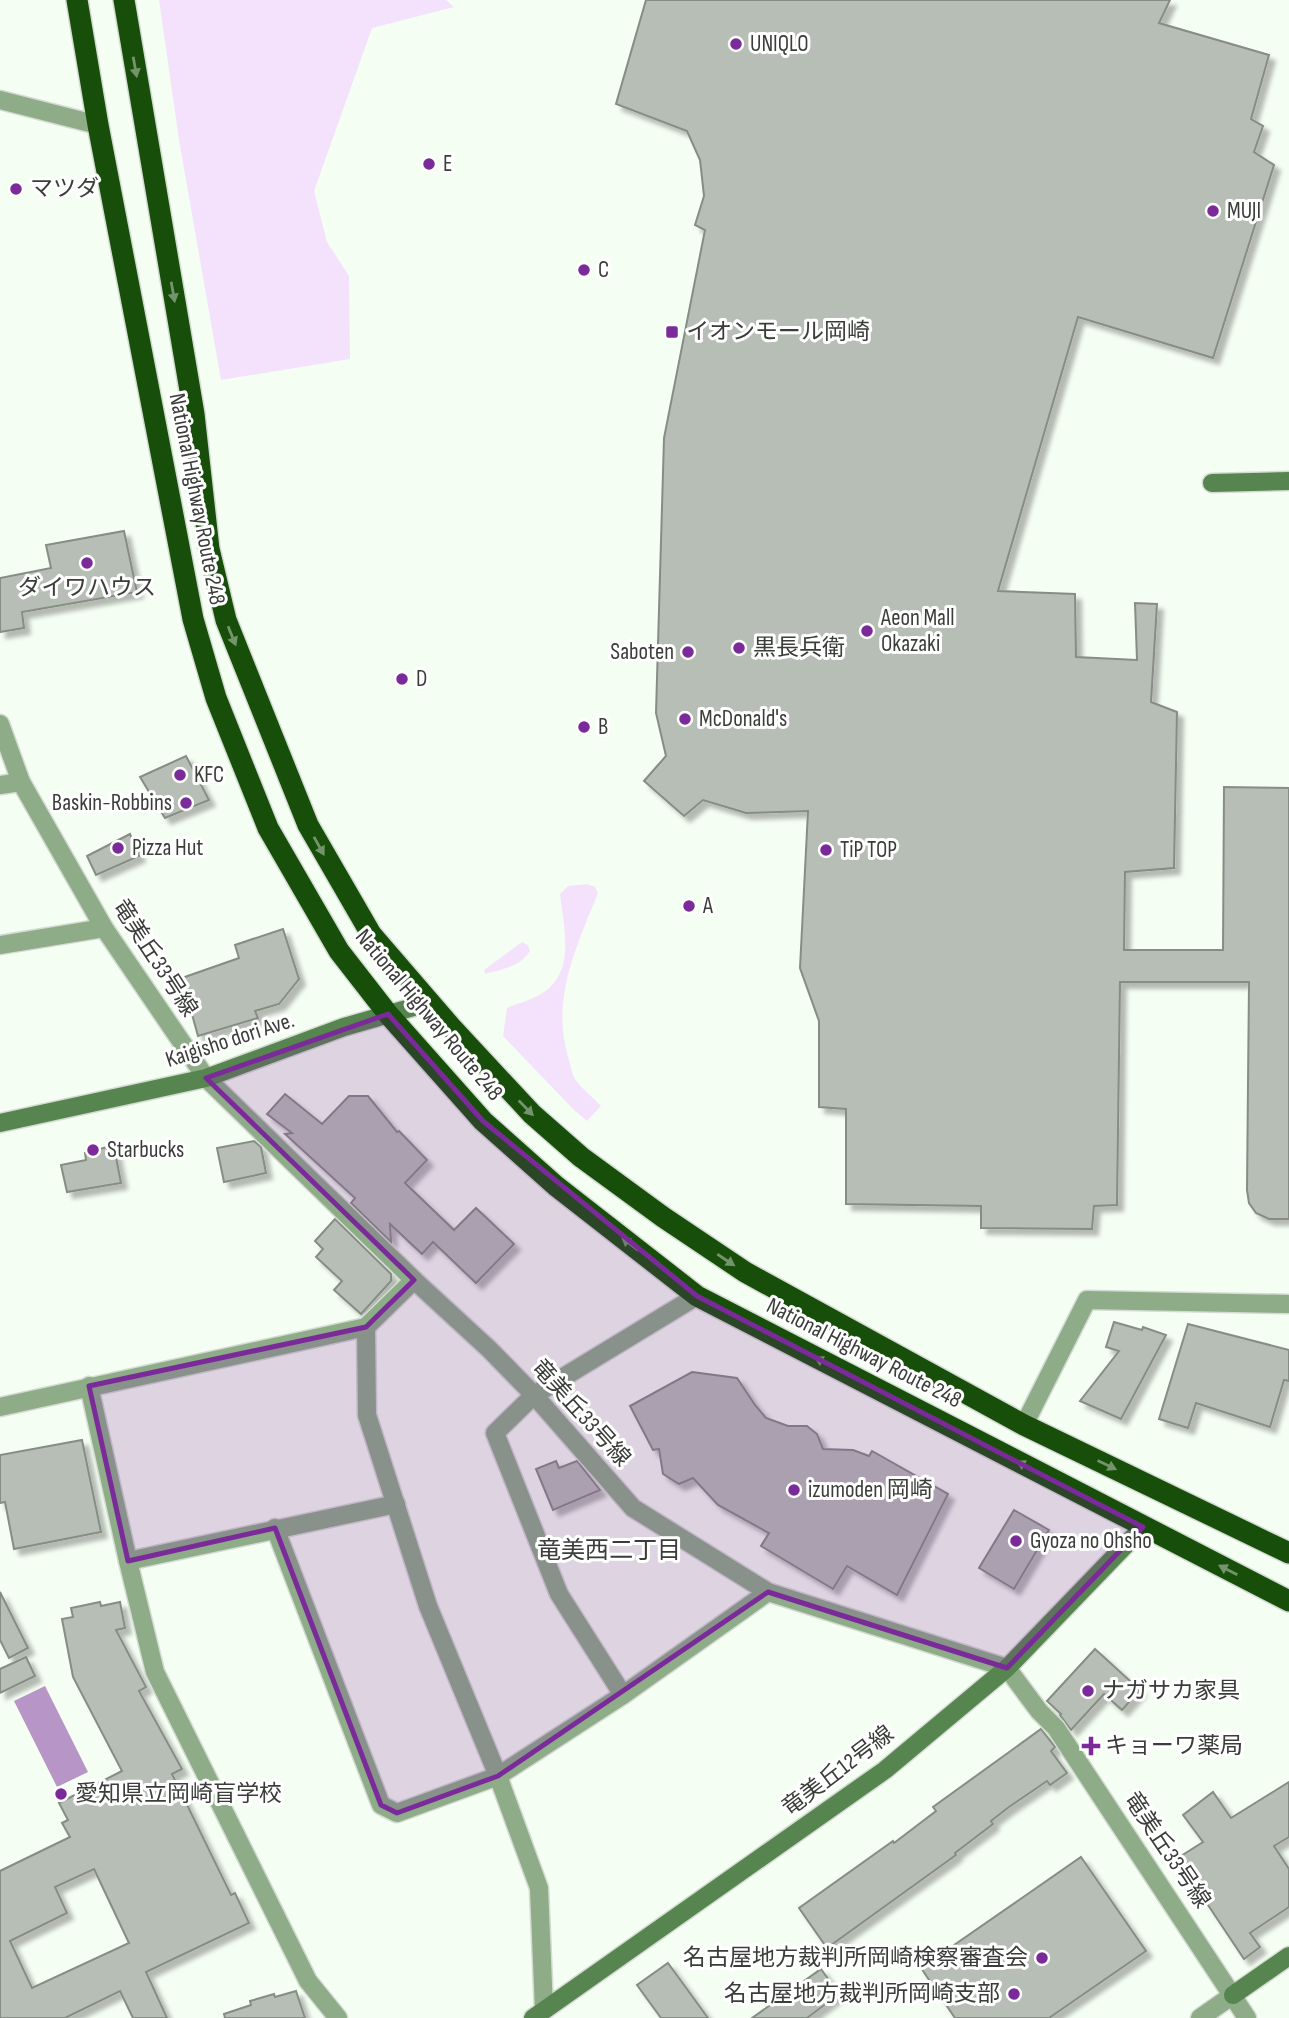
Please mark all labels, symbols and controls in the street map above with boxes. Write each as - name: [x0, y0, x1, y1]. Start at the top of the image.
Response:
- place label: UNIQLO: [750, 30, 809, 58]
- marker: UNIQLO: [728, 36, 744, 52]
- one-way arrow: [130, 56, 141, 78]
- place label: E: [443, 150, 452, 178]
- marker: E: [421, 156, 437, 172]
- place label: マツダ: [30, 175, 99, 203]
- marker: マツダ: [8, 181, 24, 197]
- place label: MUJI: [1227, 197, 1261, 225]
- marker: MUJI: [1205, 203, 1221, 219]
- place label: C: [598, 256, 609, 284]
- marker: C: [576, 262, 592, 278]
- one-way arrow: [168, 281, 179, 303]
- place label: イオンモール岡崎: [686, 318, 870, 346]
- marker: イオンモール岡崎: [664, 324, 680, 340]
- street label: National Highway Route 248: [163, 391, 231, 607]
- marker: ダイワハウス: [79, 555, 95, 571]
- place label: ダイワハウス: [18, 574, 156, 602]
- place label: Aeon Mall Okazaki: [880, 604, 955, 658]
- marker: Aeon Mall Okazaki: [859, 623, 875, 639]
- one-way arrow: [226, 626, 237, 647]
- place label: 黒長兵衛: [753, 634, 845, 662]
- place label: Saboten: [610, 638, 674, 666]
- marker: 黒長兵衛: [731, 640, 747, 656]
- marker: Saboten: [680, 644, 696, 660]
- place label: D: [416, 665, 427, 693]
- marker: D: [394, 671, 410, 687]
- place label: McDonald's: [699, 705, 787, 733]
- marker: McDonald's: [677, 711, 693, 727]
- place label: B: [598, 713, 608, 741]
- marker: B: [576, 719, 592, 735]
- place label: KFC: [194, 761, 224, 789]
- marker: KFC: [172, 767, 188, 783]
- place label: Baskin-Robbins: [52, 789, 172, 817]
- marker: Baskin-Robbins: [178, 795, 194, 811]
- place label: Pizza Hut: [132, 834, 203, 862]
- one-way arrow: [313, 836, 325, 856]
- place label: TiP TOP: [840, 836, 897, 864]
- marker: Pizza Hut: [110, 840, 126, 856]
- marker: TiP TOP: [818, 842, 834, 858]
- place label: A: [702, 892, 713, 920]
- street label: 竜美丘33号線: [107, 894, 203, 1022]
- marker: A: [681, 898, 697, 914]
- street label: National Highway Route 248: [349, 924, 509, 1106]
- street label: Kaigisho dori Ave.: [162, 1006, 298, 1074]
- one-way arrow: [517, 1099, 533, 1116]
- place label: Starbucks: [107, 1136, 184, 1164]
- marker: Starbucks: [85, 1142, 101, 1158]
- one-way arrow: [622, 1236, 640, 1251]
- one-way arrow: [717, 1253, 735, 1267]
- street label: National Highway Route 248: [762, 1292, 966, 1414]
- street label: 竜美丘33号線: [526, 1354, 636, 1472]
- one-way arrow: [814, 1356, 834, 1367]
- one-way arrow: [1097, 1460, 1117, 1471]
- one-way arrow: [1016, 1461, 1036, 1472]
- place label: izumoden 岡崎: [808, 1476, 933, 1504]
- marker: izumoden 岡崎: [786, 1482, 802, 1498]
- place label: Gyoza no Ohsho: [1030, 1527, 1152, 1555]
- marker: Gyoza no Ohsho: [1008, 1533, 1024, 1549]
- district label: 竜美西二丁目: [537, 1536, 681, 1565]
- one-way arrow: [1218, 1565, 1238, 1576]
- place label: ナガサカ家具: [1102, 1677, 1240, 1705]
- marker: ナガサカ家具: [1080, 1683, 1096, 1699]
- street label: 竜美丘12号線: [777, 1720, 899, 1822]
- place label: キョーワ薬局: [1105, 1732, 1243, 1760]
- marker: キョーワ薬局: [1083, 1738, 1099, 1754]
- place label: 愛知県立岡崎盲学校: [75, 1780, 282, 1808]
- marker: 愛知県立岡崎盲学校: [53, 1786, 69, 1802]
- street label: 竜美丘33号線: [1118, 1786, 1216, 1914]
- place label: 名古屋地方裁判所岡崎検察審査会: [683, 1944, 1028, 1972]
- marker: 名古屋地方裁判所岡崎検察審査会: [1034, 1950, 1050, 1966]
- place label: 名古屋地方裁判所岡崎支部: [724, 1980, 1000, 2008]
- marker: 名古屋地方裁判所岡崎支部: [1006, 1986, 1022, 2002]

